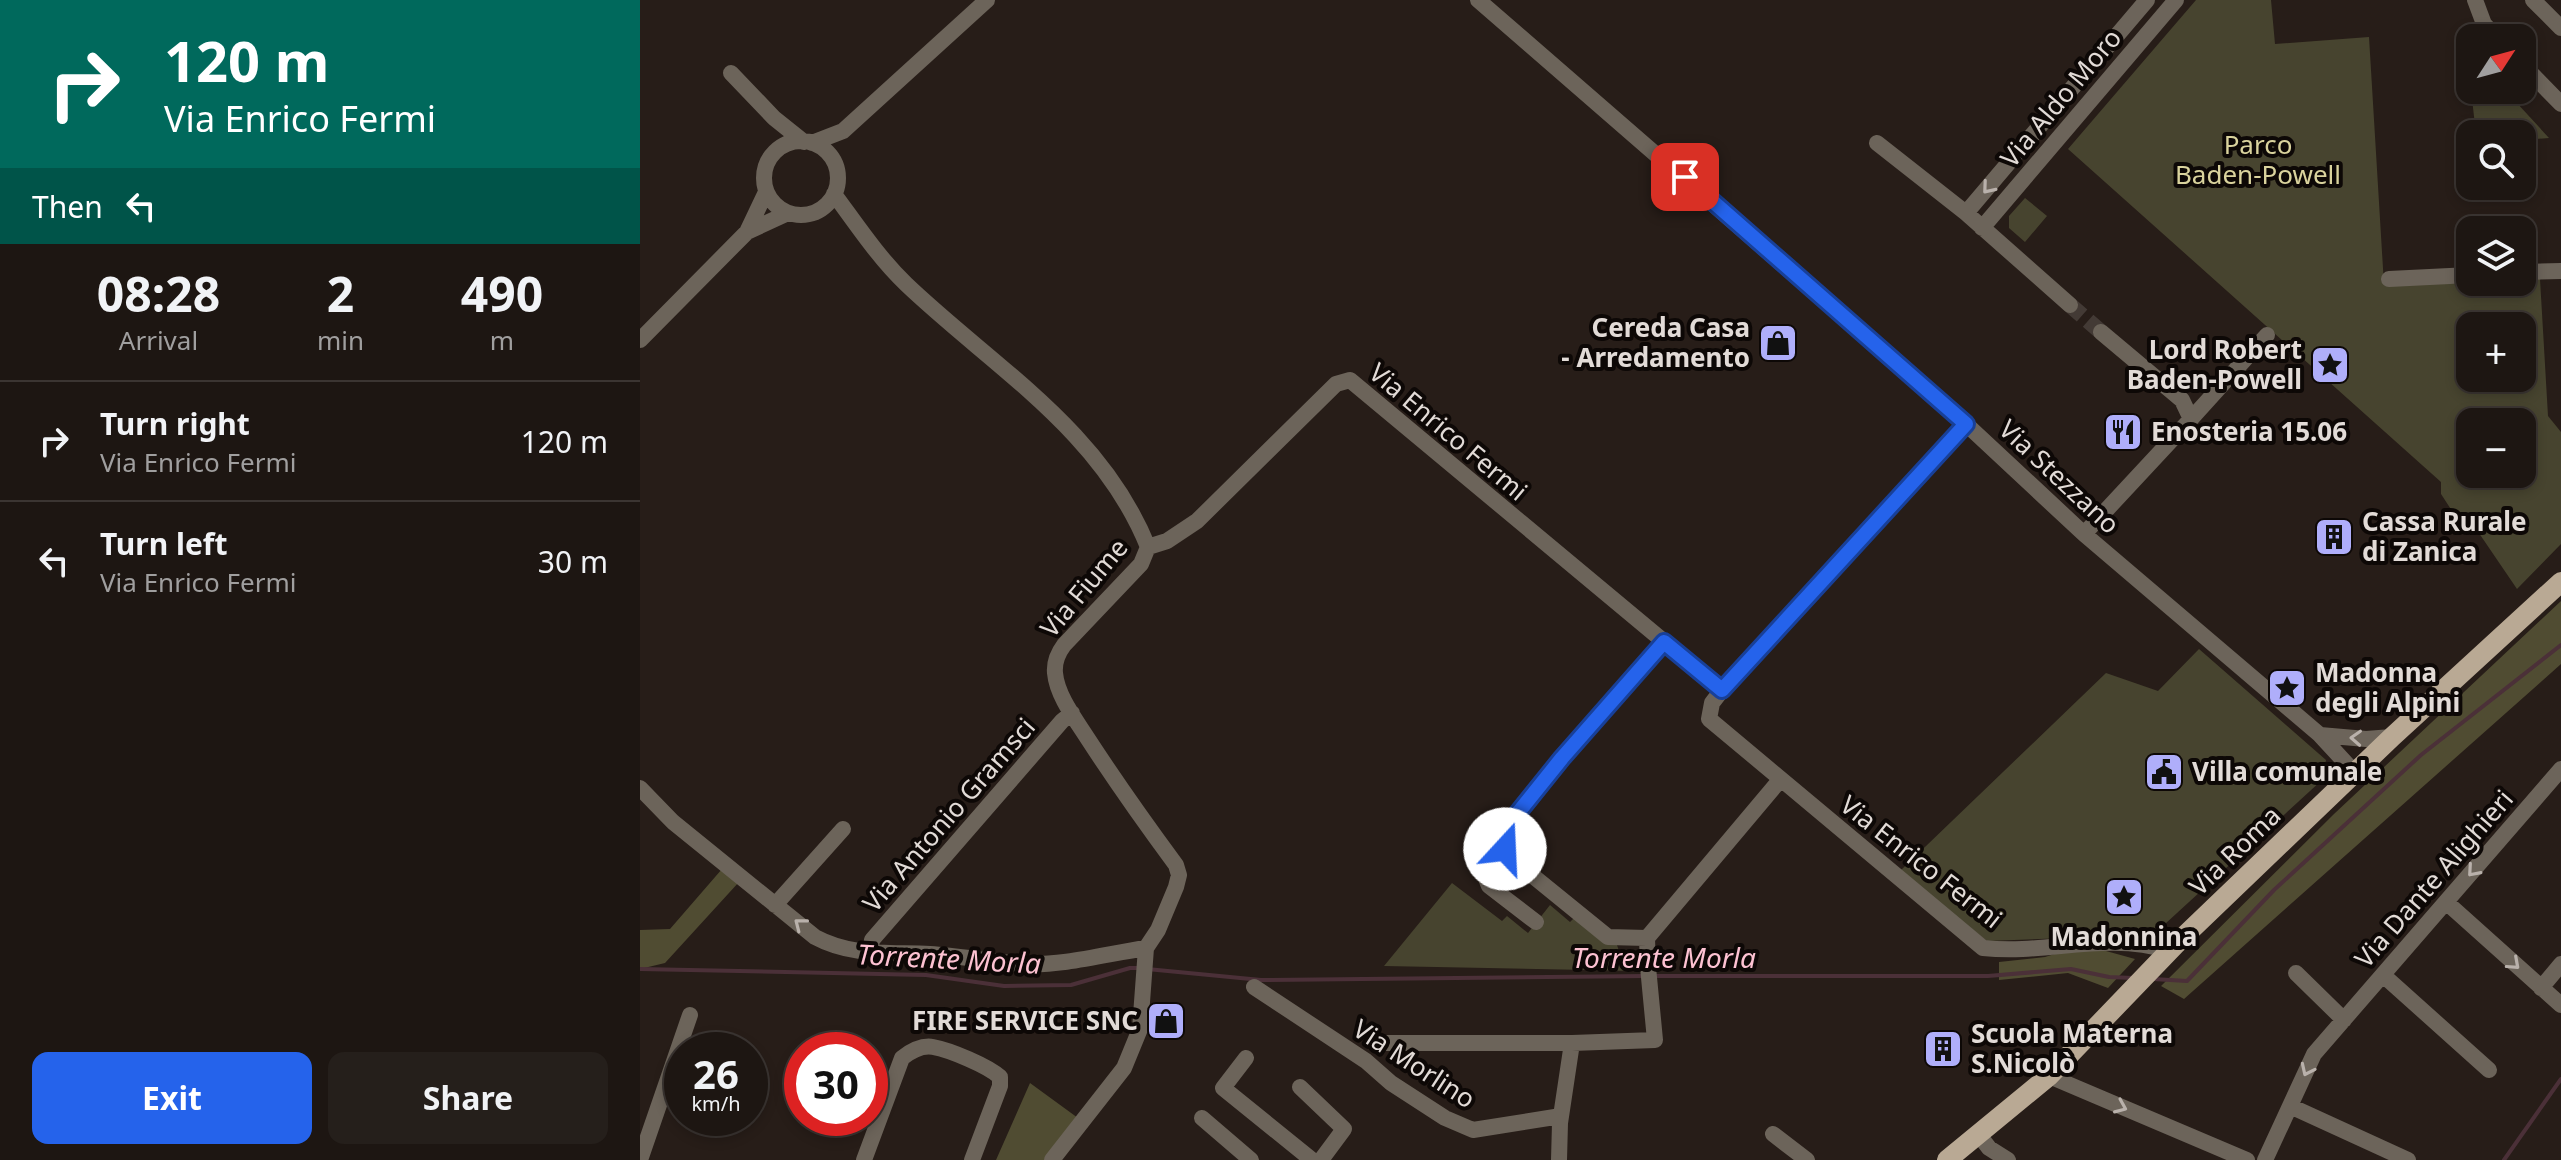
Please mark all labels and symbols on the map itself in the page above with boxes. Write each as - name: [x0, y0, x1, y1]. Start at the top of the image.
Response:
- street label: Via Aldo Moro: [1992, 20, 2129, 174]
- north arrow: [2456, 24, 2536, 104]
- park label: Parco Baden-Powell: [2175, 126, 2341, 192]
- pin: [1651, 143, 1719, 211]
- one-way arrow: [1983, 178, 1998, 193]
- place label: Cereda Casa - Arredamento: [1561, 309, 1750, 375]
- shop icon: Cereda Casa - Arredamento: [1757, 322, 1799, 364]
- place label: Lord Robert Baden-Powell: [2127, 331, 2302, 397]
- place icon: Lord Robert Baden-Powell: [2309, 344, 2351, 386]
- street label: Via Enrico Fermi: [1362, 354, 1535, 508]
- street label: Via Stezzano: [1992, 411, 2128, 541]
- restaurant icon: Enosteria 15.06: [2102, 411, 2144, 453]
- place label: Enosteria 15.06: [2151, 413, 2347, 449]
- place label: Cassa Rurale di Zanica: [2362, 503, 2527, 569]
- building icon: Cassa Rurale di Zanica: [2313, 516, 2355, 558]
- street label: Via Fiume: [1031, 530, 1135, 644]
- place label: Madonna degli Alpini: [2315, 654, 2460, 720]
- place icon: Madonna degli Alpini: [2266, 667, 2308, 709]
- street label: Via Antonio Gramsci: [854, 710, 1043, 919]
- one-way arrow: [2349, 730, 2362, 747]
- public building icon: Villa comunale: [2143, 751, 2185, 793]
- place label: Villa comunale: [2192, 753, 2382, 789]
- street label: Via Dante Alighieri: [2346, 782, 2521, 975]
- street label: Via Enrico Fermi: [1833, 787, 2010, 936]
- street label: Via Roma: [2181, 798, 2288, 903]
- position arrow: [1463, 807, 1547, 891]
- one-way arrow: [2469, 861, 2483, 876]
- place icon: Madonnina: [2103, 876, 2145, 918]
- place label: Madonnina: [2051, 918, 2197, 954]
- one-way arrow: [795, 919, 809, 934]
- water label: Torrente Morla: [856, 934, 1042, 982]
- water label: Torrente Morla: [1572, 938, 1756, 976]
- one-way arrow: [2505, 954, 2520, 968]
- shop icon: FIRE SERVICE SNC: [1145, 1000, 1187, 1042]
- place label: FIRE SERVICE SNC: [912, 1002, 1138, 1038]
- street label: Via Morlino: [1346, 1010, 1483, 1116]
- place label: Scuola Materna S.Nicolò: [1971, 1015, 2173, 1081]
- building icon: Scuola Materna S.Nicolò: [1922, 1028, 1964, 1070]
- speed limit sign: 30: [784, 1032, 888, 1136]
- one-way arrow: [2301, 1061, 2317, 1076]
- one-way arrow: [2113, 1097, 2127, 1114]

